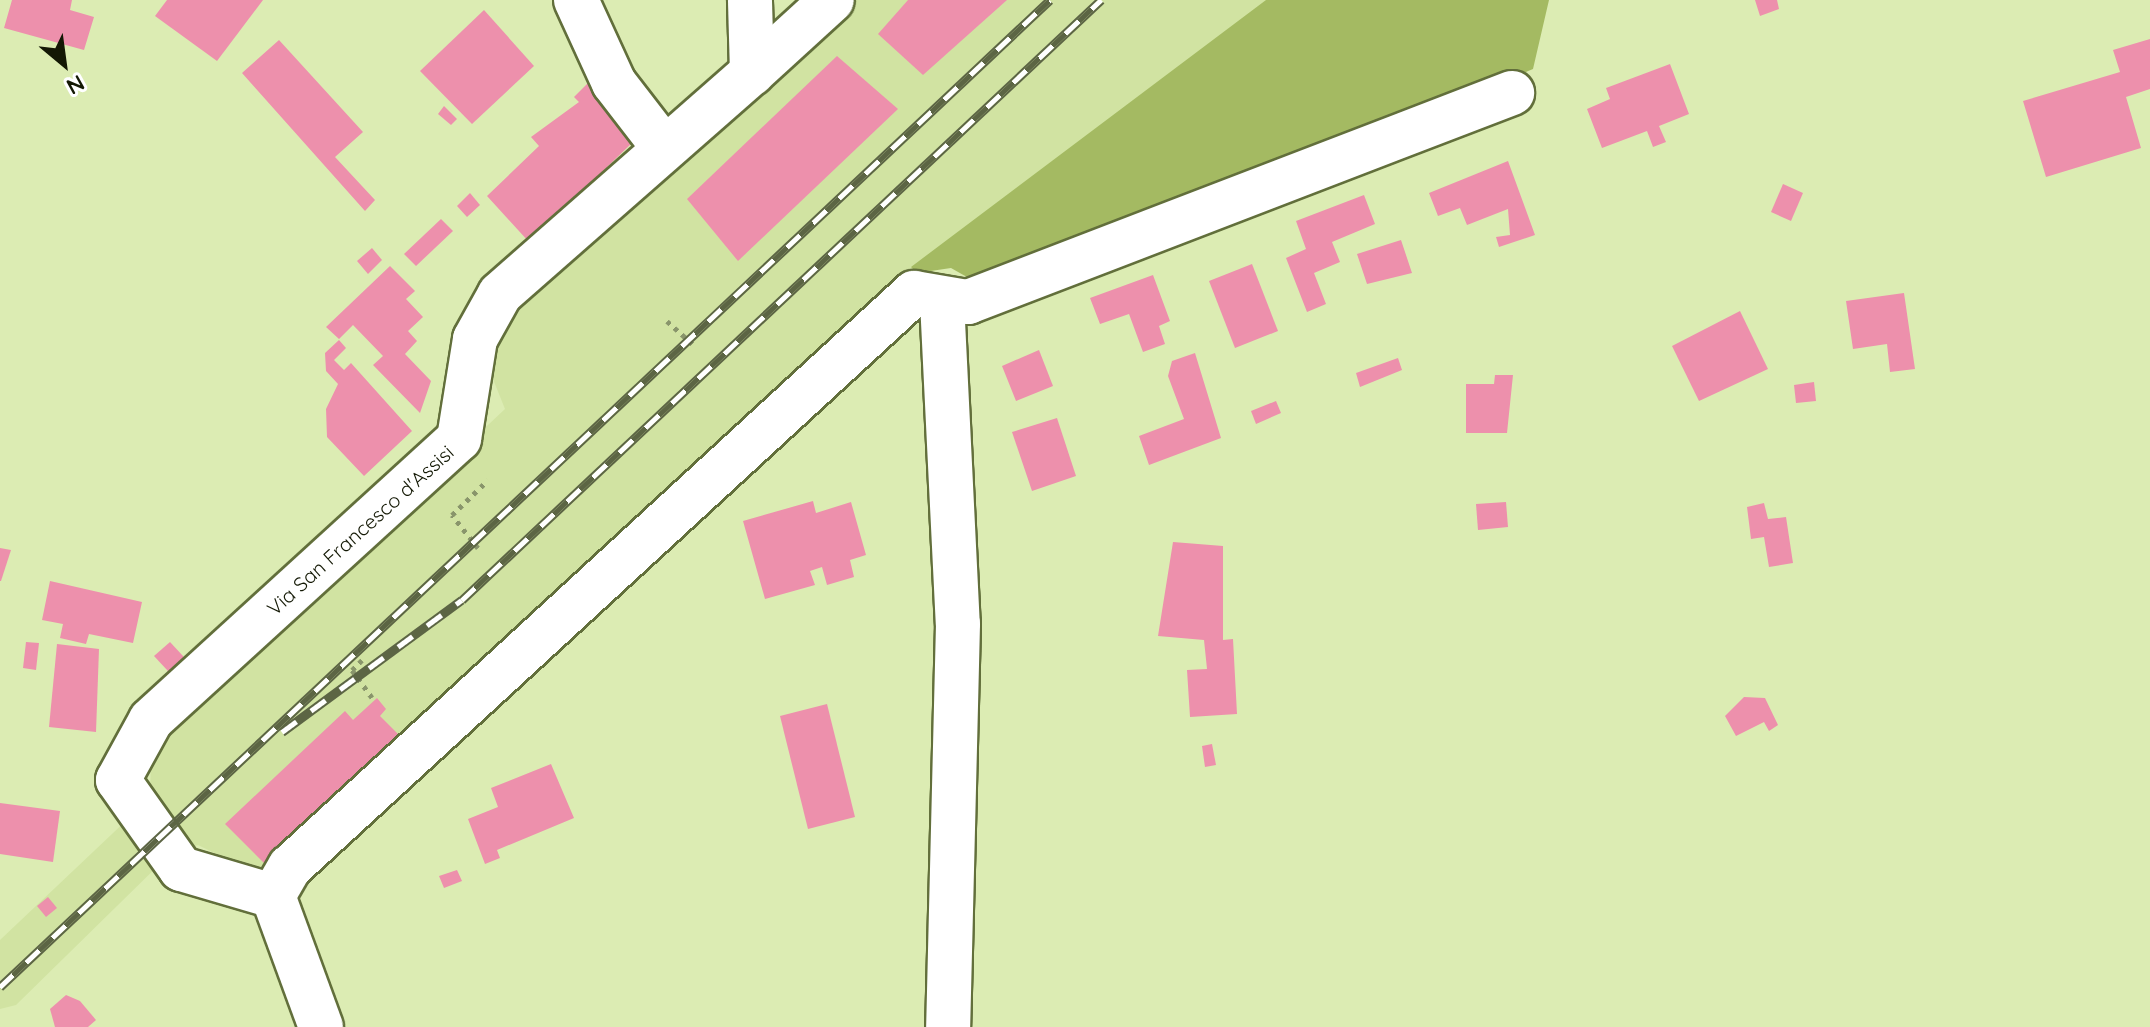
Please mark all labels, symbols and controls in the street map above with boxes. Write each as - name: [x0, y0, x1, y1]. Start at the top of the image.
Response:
- north arrow: [24, 24, 104, 104]
- text: N: [62, 69, 90, 101]
- street label: Via San Francesco d'Assisi: [262, 440, 458, 620]

